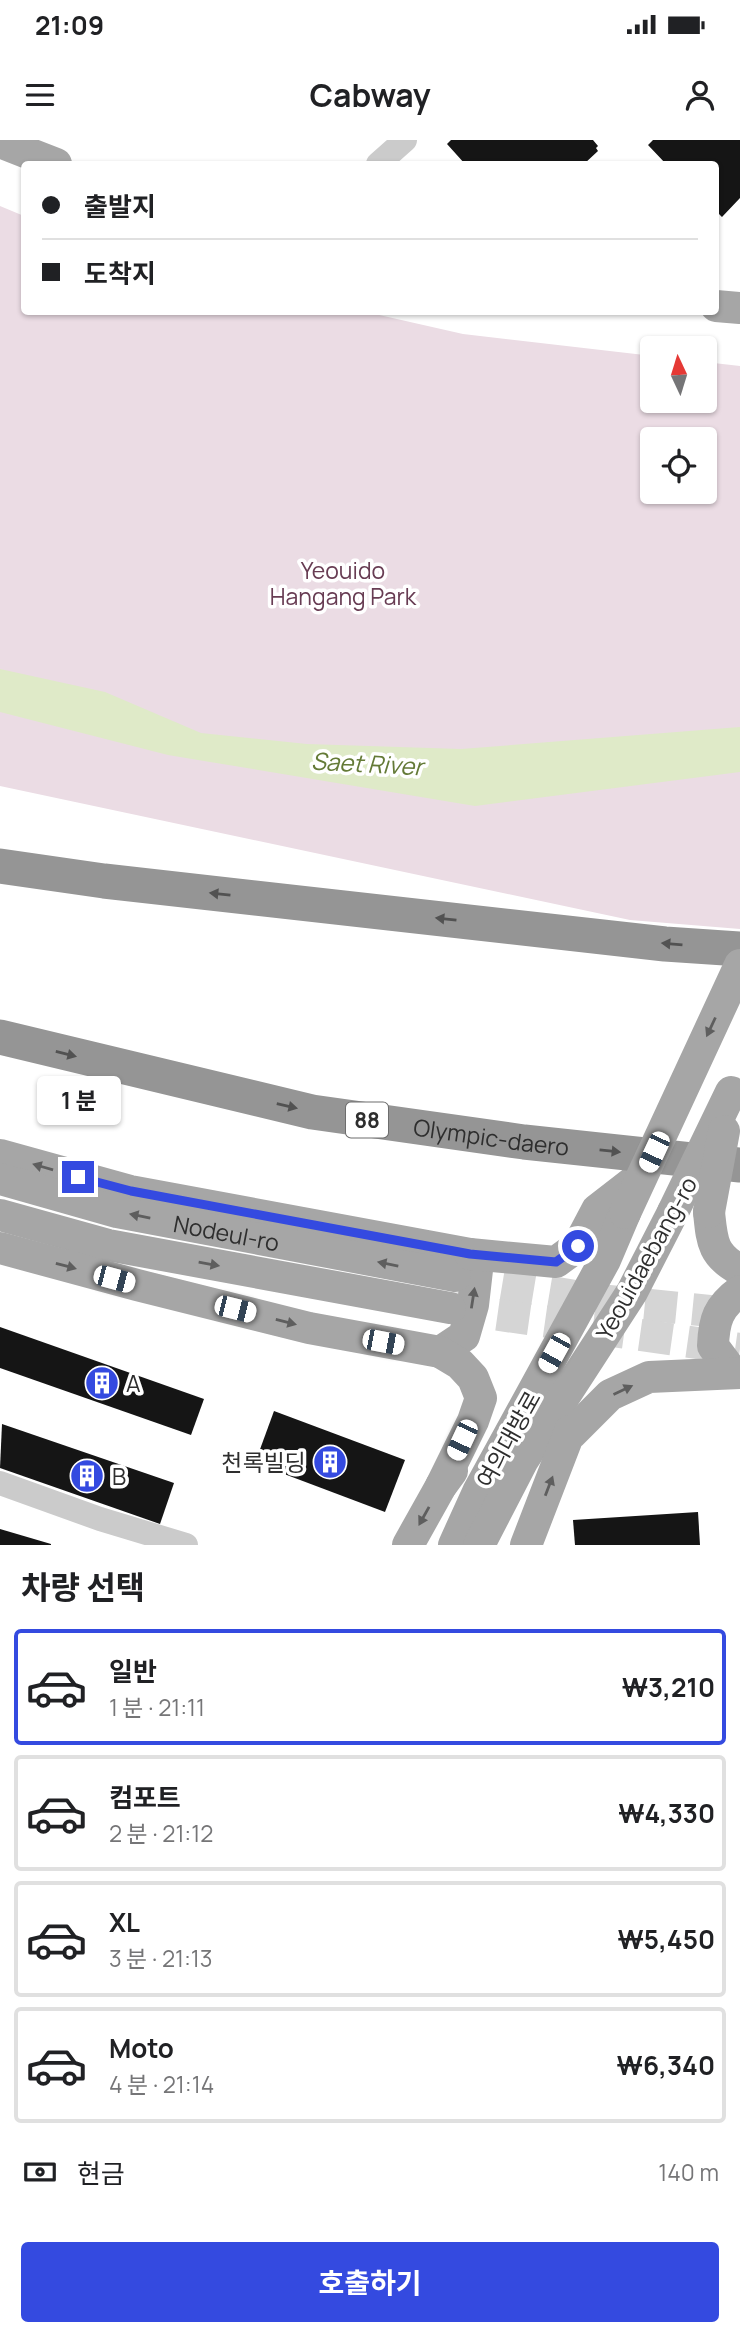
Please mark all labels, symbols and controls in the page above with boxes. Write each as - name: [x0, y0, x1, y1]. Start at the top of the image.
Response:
- text: 21:09: [35, 7, 104, 43]
- text: Cabway: [309, 73, 431, 117]
- icon: menu: [21, 76, 59, 114]
- icon: person: [681, 76, 719, 114]
- text: 출발지: [84, 188, 156, 224]
- text: 도착지: [84, 255, 156, 291]
- north arrow: [640, 336, 718, 413]
- map controls: [640, 336, 717, 504]
- button: locate: [640, 427, 717, 504]
- park label: Yeouido Hangang Park: [270, 554, 417, 612]
- water label: Saet River: [310, 744, 427, 783]
- one-way arrow: [209, 888, 231, 899]
- one-way arrow: [435, 913, 457, 924]
- one-way arrow: [661, 938, 683, 949]
- one-way arrow: [705, 1017, 717, 1037]
- one-way arrow: [55, 1049, 77, 1060]
- callout: 1 분: [36, 1076, 120, 1124]
- text: 1 분: [61, 1084, 97, 1116]
- one-way arrow: [277, 1101, 299, 1112]
- road number: 88: [346, 1102, 388, 1138]
- street label: Olympic-daero: [412, 1111, 571, 1163]
- car: [636, 1129, 673, 1175]
- one-way arrow: [599, 1146, 621, 1157]
- one-way arrow: [32, 1161, 53, 1171]
- route end: [62, 1161, 94, 1193]
- street label: Yeouidaebang-ro: [588, 1171, 704, 1345]
- street label: Nodeul-ro: [171, 1207, 282, 1258]
- one-way arrow: [129, 1211, 151, 1222]
- route start: [562, 1230, 594, 1262]
- one-way arrow: [376, 1258, 398, 1269]
- one-way arrow: [198, 1259, 220, 1270]
- one-way arrow: [55, 1261, 77, 1272]
- car: [91, 1263, 138, 1295]
- one-way arrow: [468, 1287, 479, 1309]
- car: [213, 1294, 258, 1324]
- one-way arrow: [275, 1317, 297, 1328]
- car: [361, 1328, 406, 1356]
- car: [535, 1330, 574, 1376]
- building icon: A: [83, 1364, 121, 1402]
- place label: A: [126, 1367, 141, 1399]
- one-way arrow: [612, 1384, 633, 1395]
- street label: 여의대방로: [468, 1385, 548, 1493]
- car: [444, 1417, 481, 1463]
- building icon: 천록빌딩: [311, 1443, 349, 1481]
- place label: 천록빌딩: [221, 1446, 306, 1478]
- building icon: B: [68, 1457, 106, 1495]
- place label: B: [112, 1460, 126, 1492]
- one-way arrow: [543, 1476, 554, 1497]
- one-way arrow: [418, 1506, 430, 1526]
- text: 차량 선택: [21, 1565, 145, 1609]
- text: 일반: [109, 1653, 157, 1689]
- icon: car: [25, 1656, 88, 1719]
- text: ₩3,210: [622, 1669, 715, 1705]
- text: 1 분 · 21:11: [109, 1691, 205, 1723]
- text: 컴포트: [109, 1779, 181, 1815]
- icon: car: [25, 1782, 88, 1845]
- text: ₩4,330: [618, 1795, 715, 1831]
- text: 2 분 · 21:12: [109, 1817, 213, 1849]
- text: XL: [109, 1904, 140, 1940]
- icon: car: [25, 1908, 88, 1971]
- text: ₩5,450: [617, 1921, 715, 1957]
- text: 3 분 · 21:13: [109, 1942, 213, 1974]
- text: Moto: [109, 2030, 174, 2066]
- icon: car: [25, 2034, 88, 2097]
- text: ₩6,340: [617, 2047, 715, 2083]
- text: 4 분 · 21:14: [109, 2068, 214, 2100]
- icon: cash: [21, 2153, 59, 2191]
- text: 현금: [77, 2155, 125, 2191]
- text: 140 m: [658, 2156, 719, 2188]
- button: 호출하기: [21, 2242, 719, 2322]

